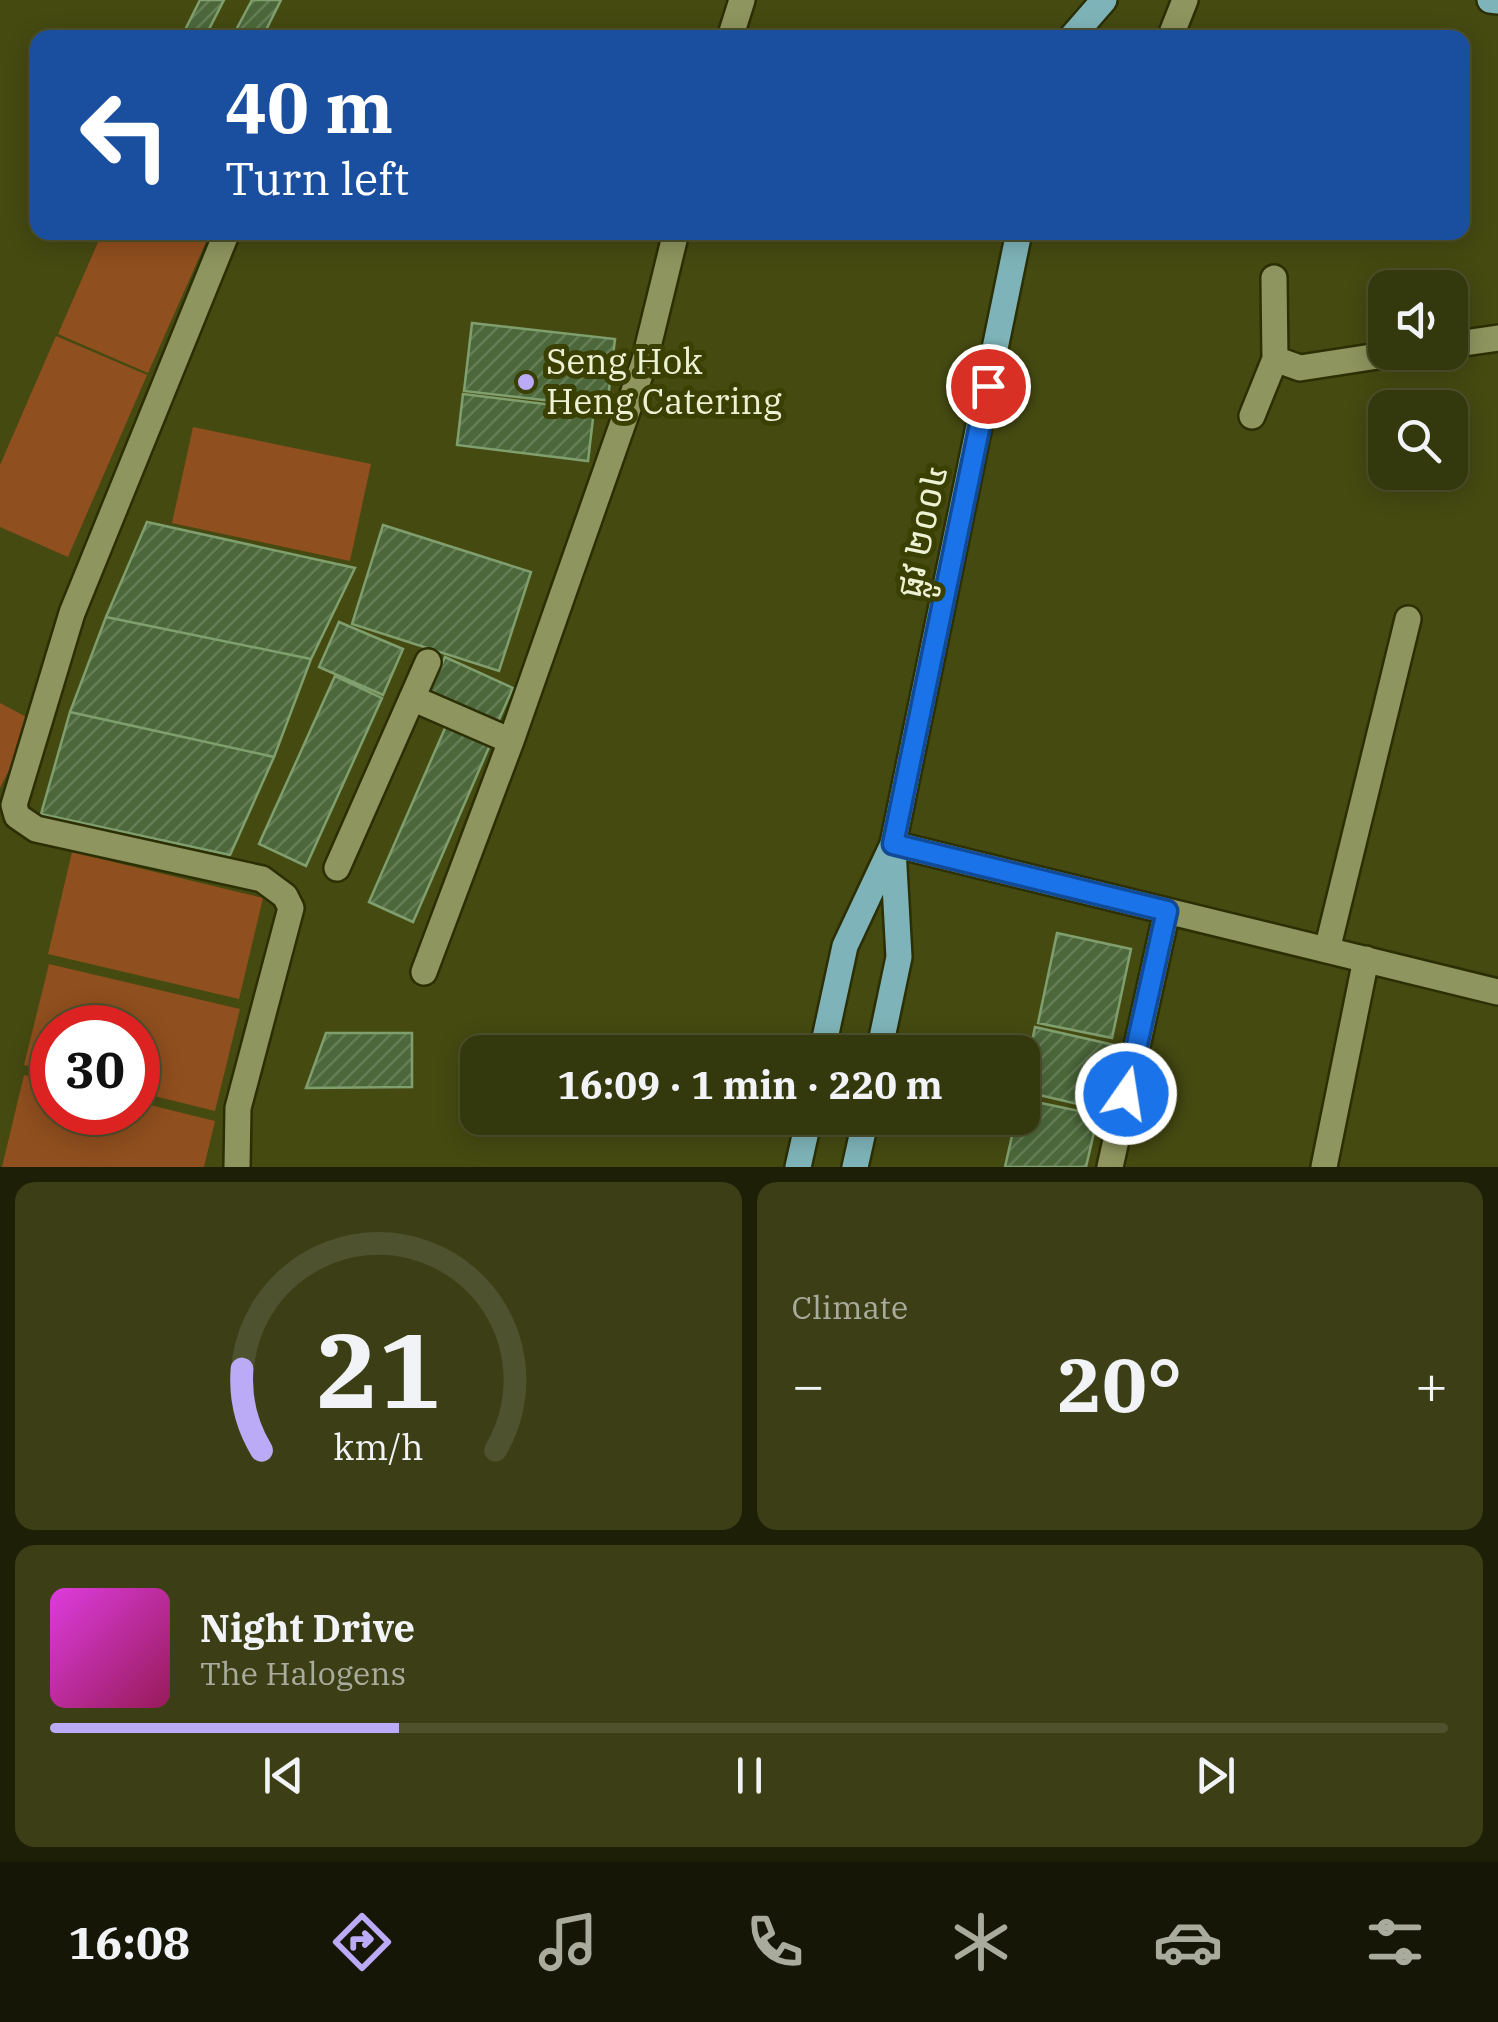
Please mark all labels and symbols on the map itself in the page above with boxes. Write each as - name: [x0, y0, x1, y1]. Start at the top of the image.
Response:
- place label: Seng Hok Heng Catering: [546, 338, 782, 424]
- pin: [946, 344, 1031, 429]
- marker: Seng Hok Heng Catering: [515, 371, 537, 393]
- street label: ផ្លូវ ២០០៤: [885, 460, 967, 603]
- speed limit sign: 30: [30, 1005, 160, 1135]
- position arrow: [1074, 1042, 1178, 1146]

